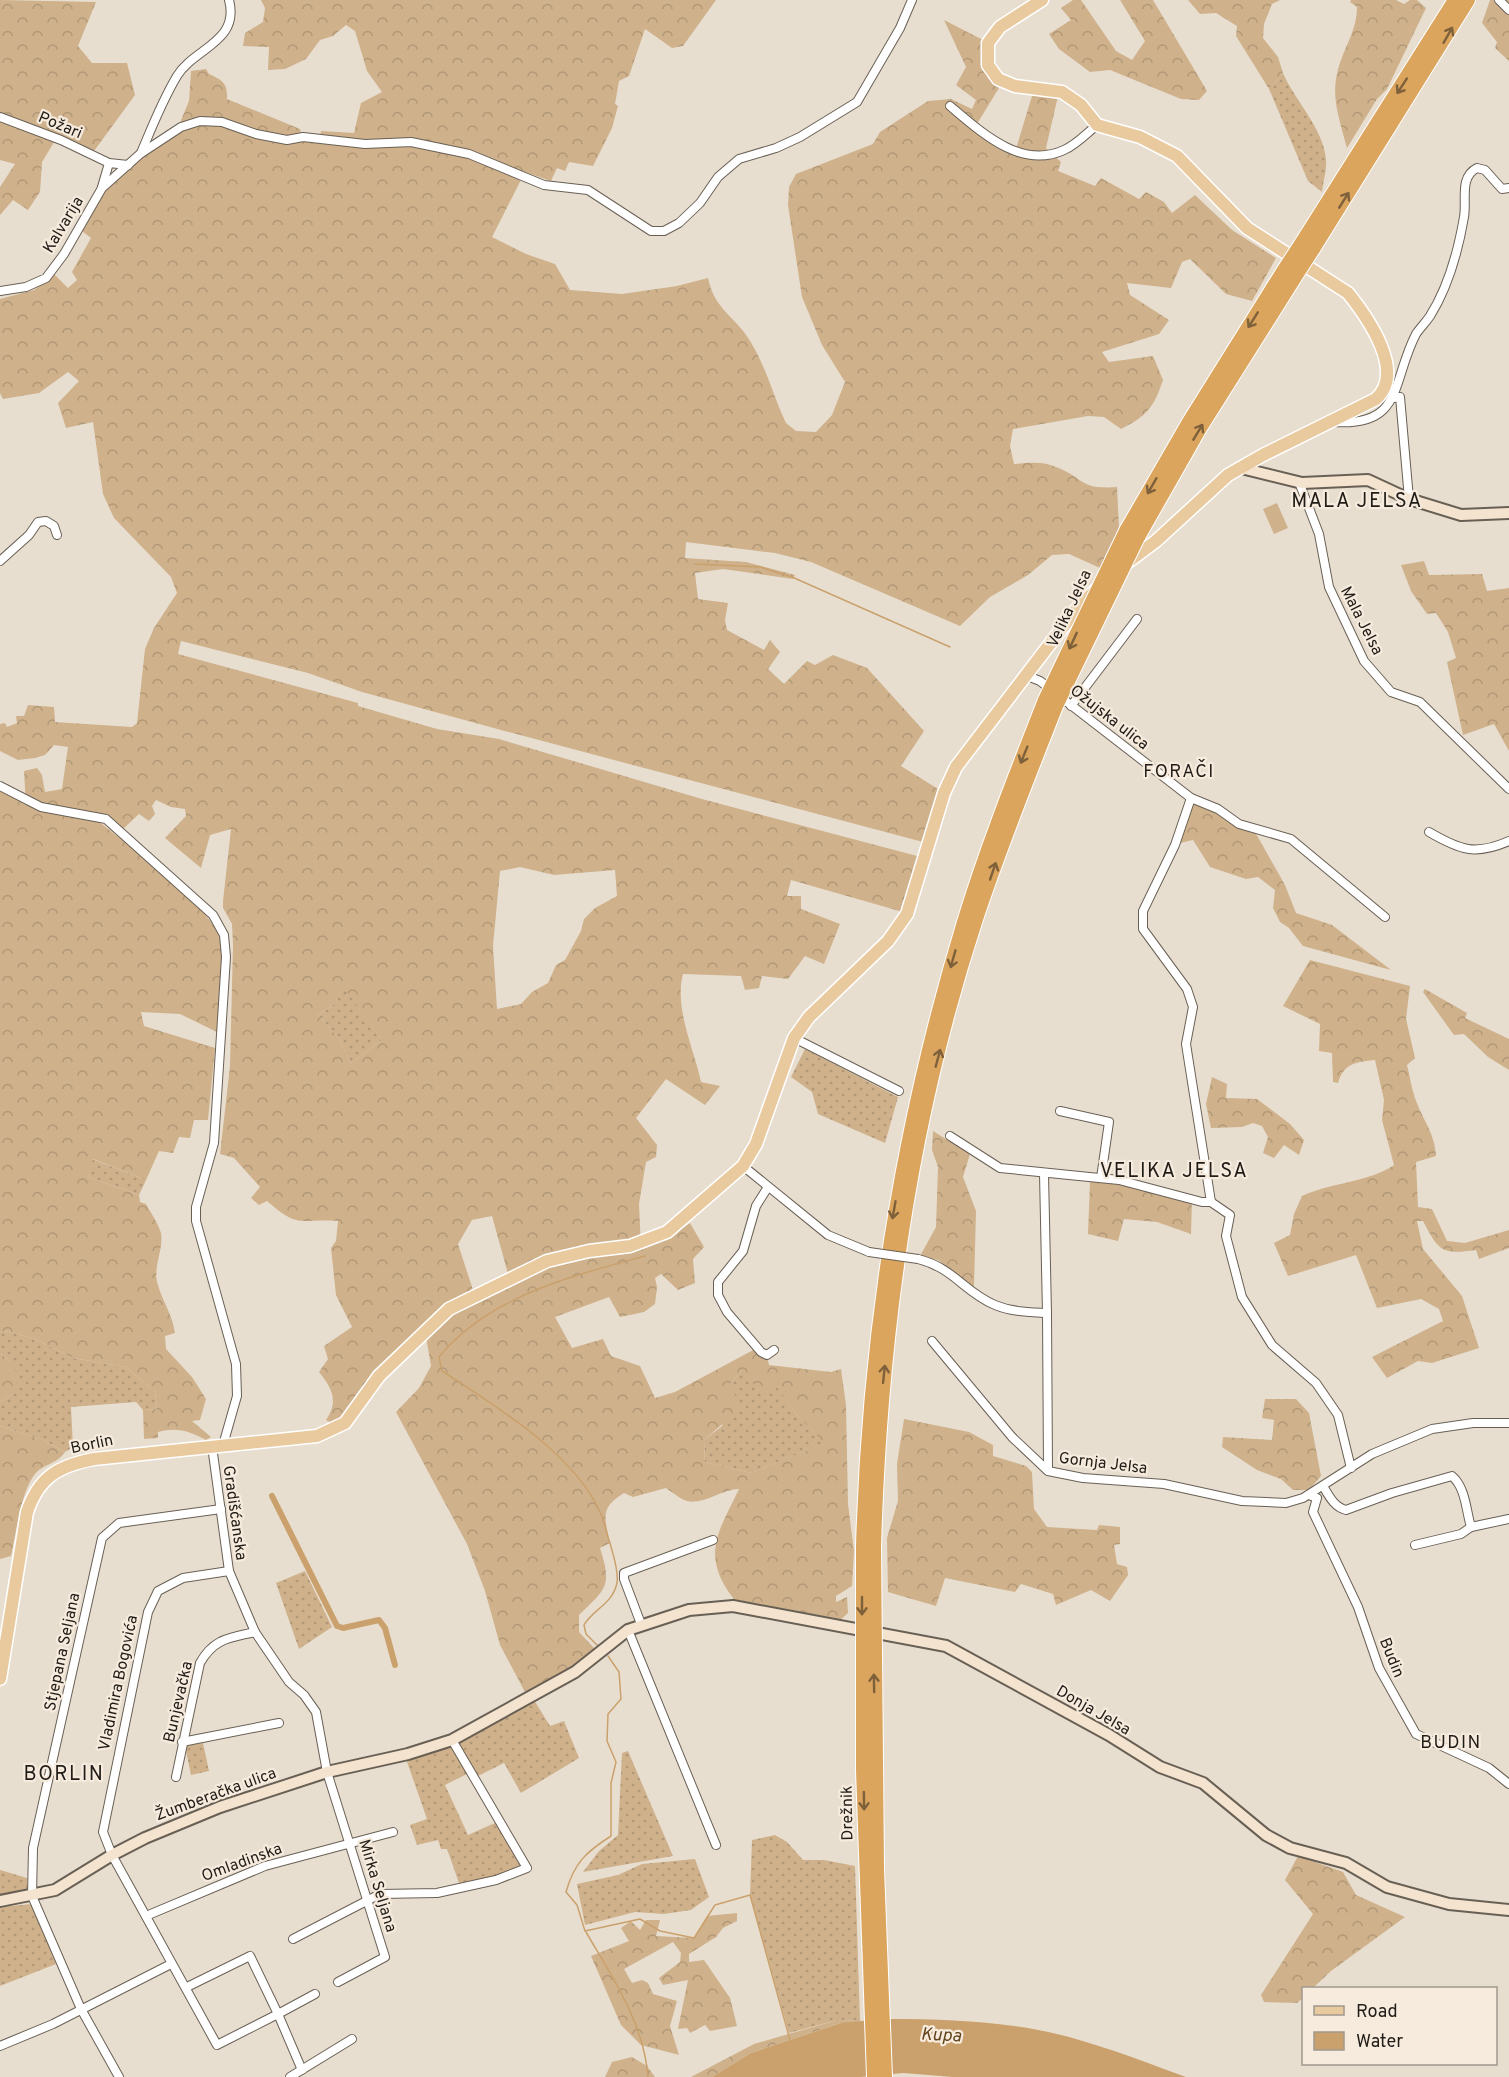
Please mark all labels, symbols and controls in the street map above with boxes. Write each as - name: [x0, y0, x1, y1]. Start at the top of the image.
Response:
- one-way arrow: [1442, 27, 1454, 44]
- one-way arrow: [1396, 77, 1408, 94]
- street label: Požari: [35, 108, 85, 144]
- one-way arrow: [1338, 192, 1350, 209]
- street label: Kalvarija: [39, 193, 89, 257]
- one-way arrow: [1246, 311, 1259, 328]
- one-way arrow: [1193, 423, 1204, 441]
- one-way arrow: [1146, 477, 1158, 494]
- district label: MALA JELSA: [1291, 489, 1423, 515]
- street label: Velika Jelsa: [1043, 567, 1097, 651]
- street label: Mala Jelsa: [1335, 583, 1387, 659]
- one-way arrow: [1067, 631, 1078, 649]
- street label: Ožujska ulica: [1066, 681, 1152, 755]
- one-way arrow: [1018, 745, 1029, 764]
- district label: FORAČI: [1143, 759, 1215, 784]
- one-way arrow: [988, 862, 999, 881]
- one-way arrow: [947, 949, 958, 968]
- one-way arrow: [933, 1049, 944, 1068]
- district label: VELIKA JELSA: [1100, 1159, 1248, 1185]
- one-way arrow: [889, 1200, 900, 1219]
- one-way arrow: [879, 1365, 890, 1385]
- street label: Borlin: [69, 1431, 115, 1459]
- street label: Gornja Jelsa: [1058, 1449, 1148, 1479]
- street label: Gradišćanska: [217, 1464, 251, 1562]
- street label: Stjepana Seljana: [41, 1591, 85, 1713]
- one-way arrow: [856, 1595, 868, 1615]
- street label: Vladimira Bogovića: [95, 1613, 143, 1753]
- street label: Budin: [1374, 1635, 1408, 1681]
- street label: Bunjevačka: [160, 1660, 198, 1744]
- one-way arrow: [868, 1673, 879, 1693]
- street label: Donja Jelsa: [1052, 1682, 1134, 1740]
- district label: BUDIN: [1420, 1732, 1482, 1755]
- district label: BORLIN: [24, 1762, 104, 1788]
- street label: Žumberačka ulica: [152, 1762, 279, 1826]
- street label: Drežnik: [838, 1785, 858, 1841]
- one-way arrow: [858, 1790, 870, 1810]
- street label: Mirka Seljana: [353, 1837, 401, 1935]
- street label: Omladinska: [199, 1839, 285, 1887]
- legend: [1302, 1987, 1497, 2065]
- text: Road: [1356, 2001, 1398, 2024]
- water label: Kupa: [920, 2023, 962, 2049]
- text: Water: [1356, 2031, 1403, 2054]

